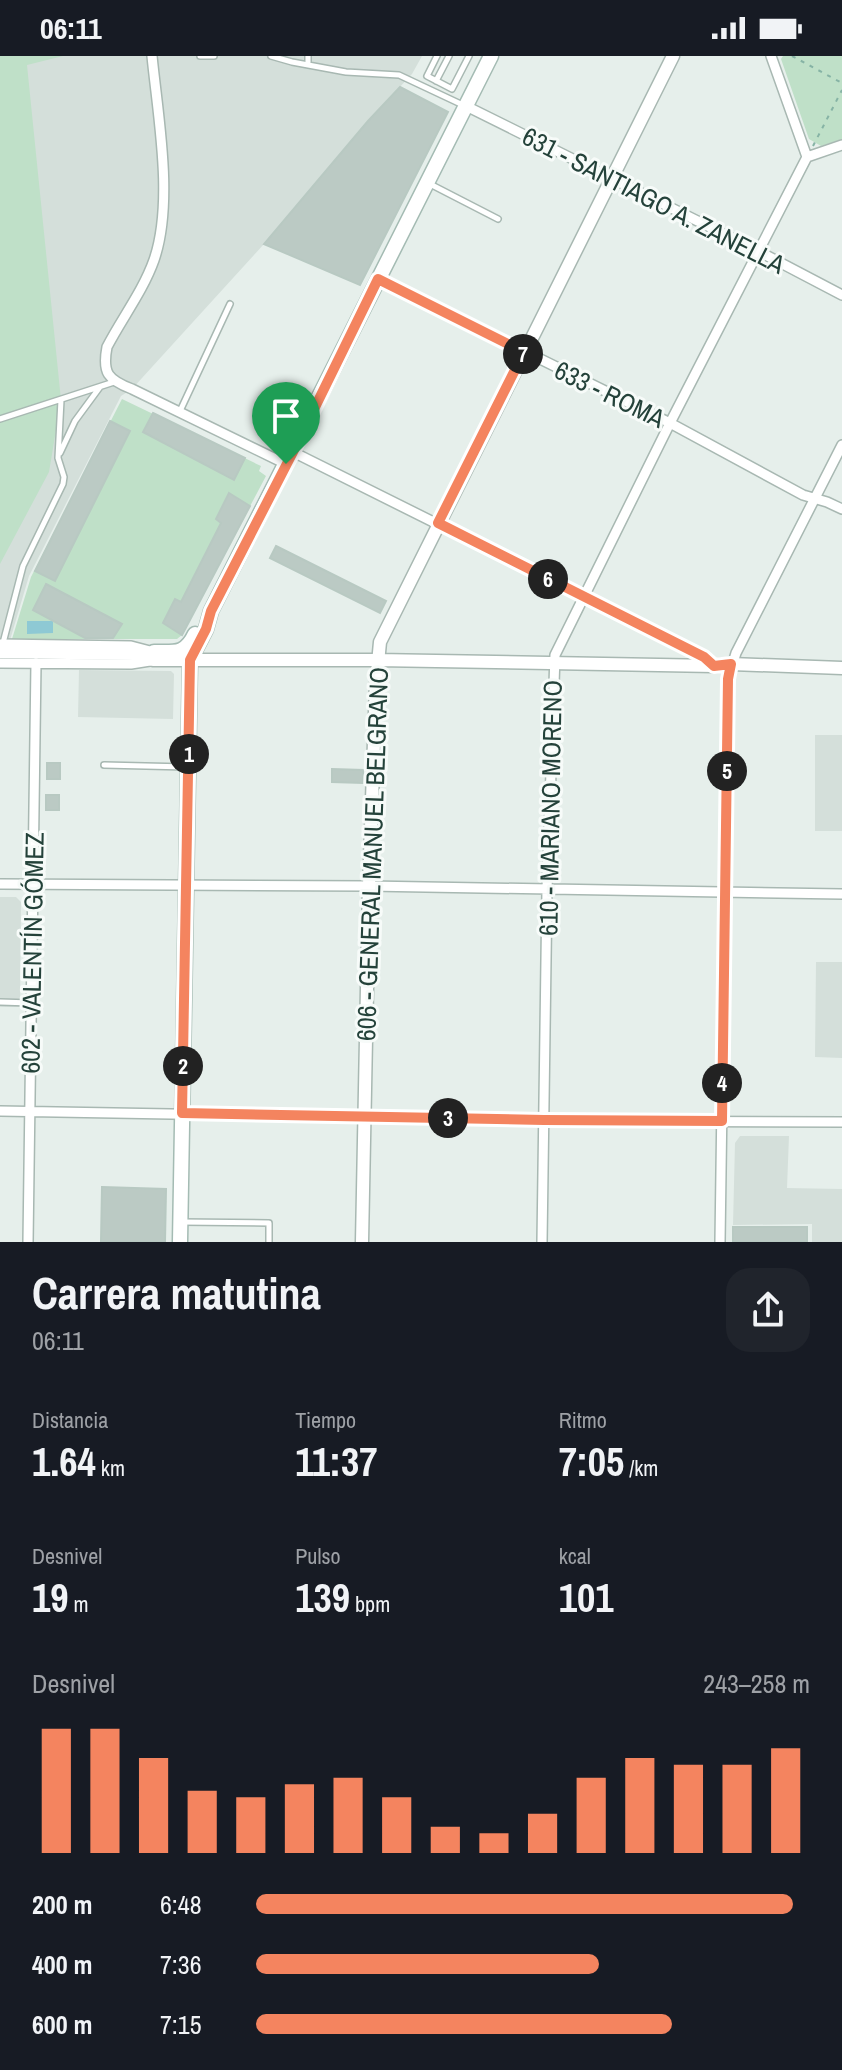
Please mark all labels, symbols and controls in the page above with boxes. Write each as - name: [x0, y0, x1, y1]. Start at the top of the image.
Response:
- text: 06:11: [40, 8, 102, 48]
- street label: 631 - SANTIAGO A. ZANELLA: [517, 119, 792, 282]
- pin: 7: [503, 334, 543, 374]
- text: 7: [518, 339, 528, 369]
- street label: 633 - ROMA: [549, 352, 672, 436]
- pin: [252, 382, 320, 464]
- icon: arrive: [264, 394, 308, 438]
- pin: 6: [528, 559, 568, 599]
- text: 6: [543, 564, 553, 594]
- street label: 606 - GENERAL MANUEL BELGRANO: [348, 666, 396, 1042]
- street label: 610 - MARIANO MORENO: [530, 680, 570, 936]
- pin: 1: [169, 734, 209, 774]
- text: 1: [184, 739, 194, 769]
- pin: 5: [707, 751, 747, 791]
- text: 5: [722, 756, 732, 786]
- street label: 602 - VALENTÍN GÓMEZ: [12, 832, 52, 1074]
- pin: 2: [163, 1046, 203, 1086]
- text: 2: [178, 1051, 188, 1081]
- pin: 4: [702, 1063, 742, 1103]
- text: 4: [717, 1068, 727, 1098]
- pin: 3: [428, 1098, 468, 1138]
- text: 3: [443, 1103, 453, 1133]
- text: Carrera matutina: [32, 1263, 321, 1323]
- button: share: [726, 1268, 810, 1352]
- text: 06:11: [32, 1323, 84, 1358]
- text: Distancia: [32, 1405, 108, 1435]
- text: Tiempo: [295, 1405, 356, 1435]
- text: Ritmo: [559, 1405, 607, 1435]
- text: 1.64: [32, 1435, 96, 1488]
- text: 11:37: [295, 1435, 377, 1488]
- text: 7:05: [559, 1435, 624, 1488]
- text: km: [96, 1453, 125, 1483]
- text: /km: [624, 1453, 658, 1483]
- text: Desnivel: [32, 1541, 102, 1571]
- text: Pulso: [295, 1541, 340, 1571]
- text: kcal: [559, 1541, 591, 1571]
- text: 19: [32, 1571, 68, 1624]
- text: 139: [295, 1571, 350, 1624]
- text: 101: [559, 1571, 613, 1624]
- text: m: [68, 1589, 89, 1619]
- text: bpm: [350, 1589, 390, 1619]
- text: Desnivel: [32, 1666, 115, 1701]
- text: 243–258 m: [703, 1666, 810, 1701]
- text: 200 m: [32, 1887, 92, 1922]
- text: 6:48: [160, 1887, 202, 1922]
- text: 400 m: [32, 1947, 92, 1982]
- text: 7:36: [160, 1947, 202, 1982]
- text: 600 m: [32, 2007, 92, 2042]
- text: 7:15: [160, 2007, 202, 2042]

